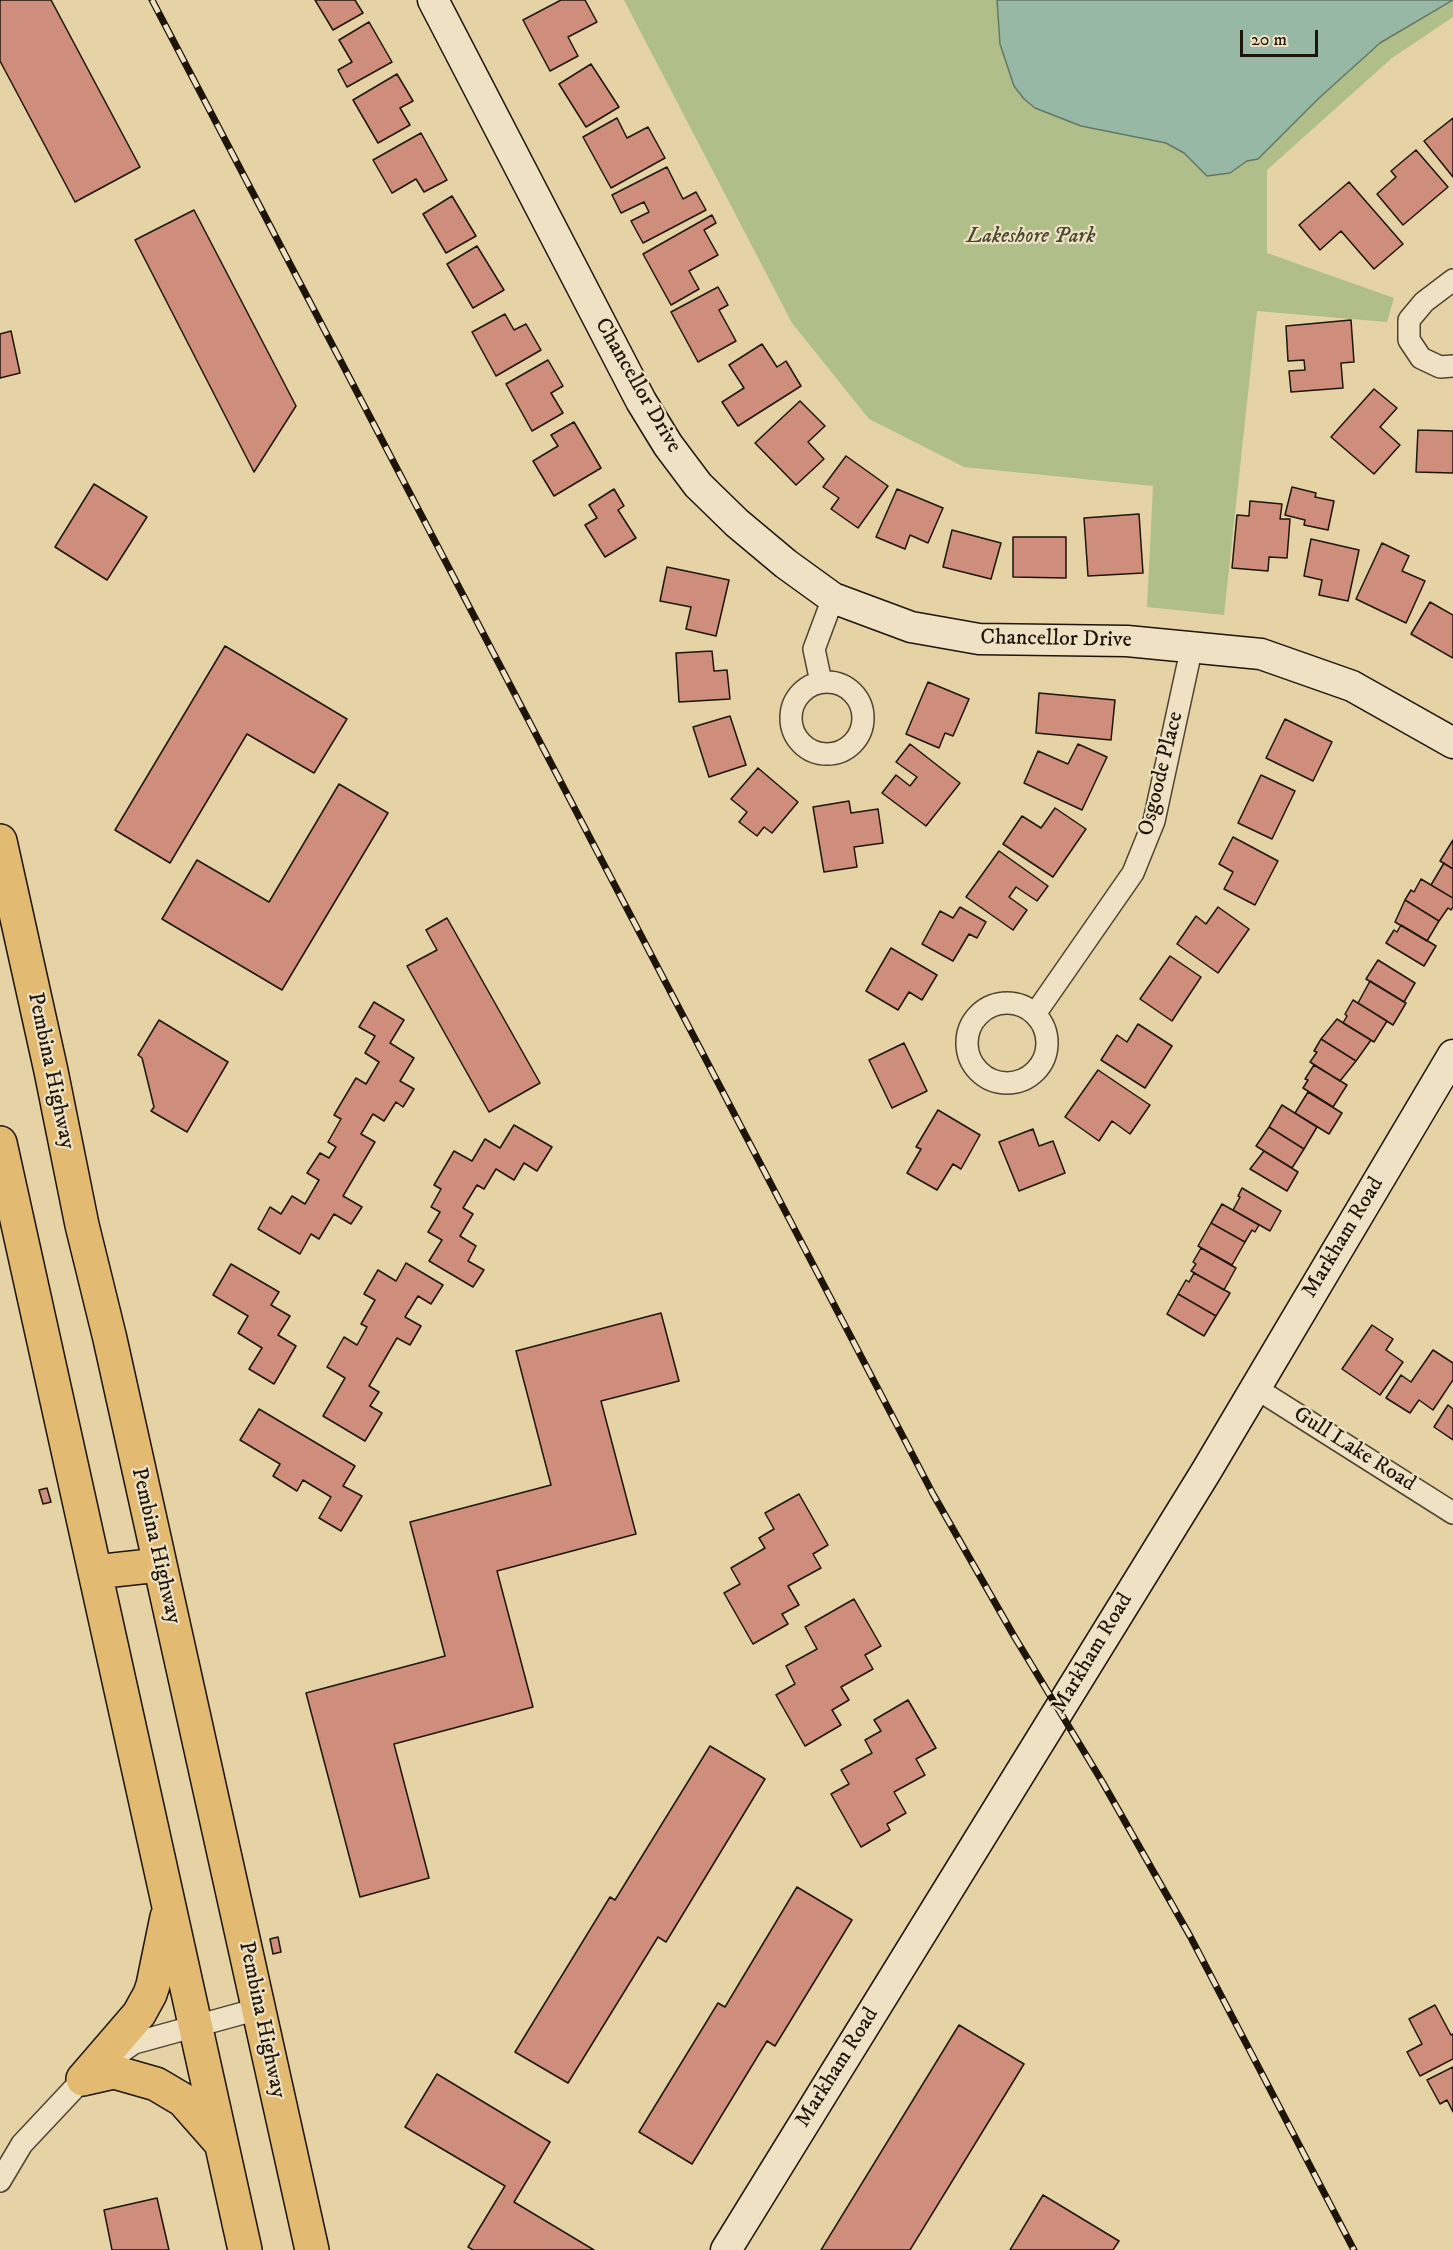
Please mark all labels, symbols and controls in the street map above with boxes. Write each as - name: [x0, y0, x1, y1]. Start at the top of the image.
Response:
- scale bar: [1243, 18, 1321, 56]
- text: 20 m: [1251, 29, 1287, 51]
- park label: Lakeshore Park: [967, 224, 1095, 250]
- street label: Chancellor Drive: [588, 314, 686, 458]
- street label: Chancellor Drive: [980, 625, 1132, 655]
- street label: Osgoode Place: [1134, 709, 1190, 839]
- street label: Pembina Highway: [21, 990, 79, 1152]
- street label: Markham Road: [1298, 1173, 1390, 1303]
- street label: Gull Lake Road: [1288, 1402, 1420, 1498]
- street label: Pembina Highway: [124, 1465, 186, 1627]
- street label: Markham Road: [1047, 1589, 1139, 1719]
- street label: Pembina Highway: [232, 1939, 290, 2101]
- street label: Markham Road: [791, 2003, 885, 2133]

